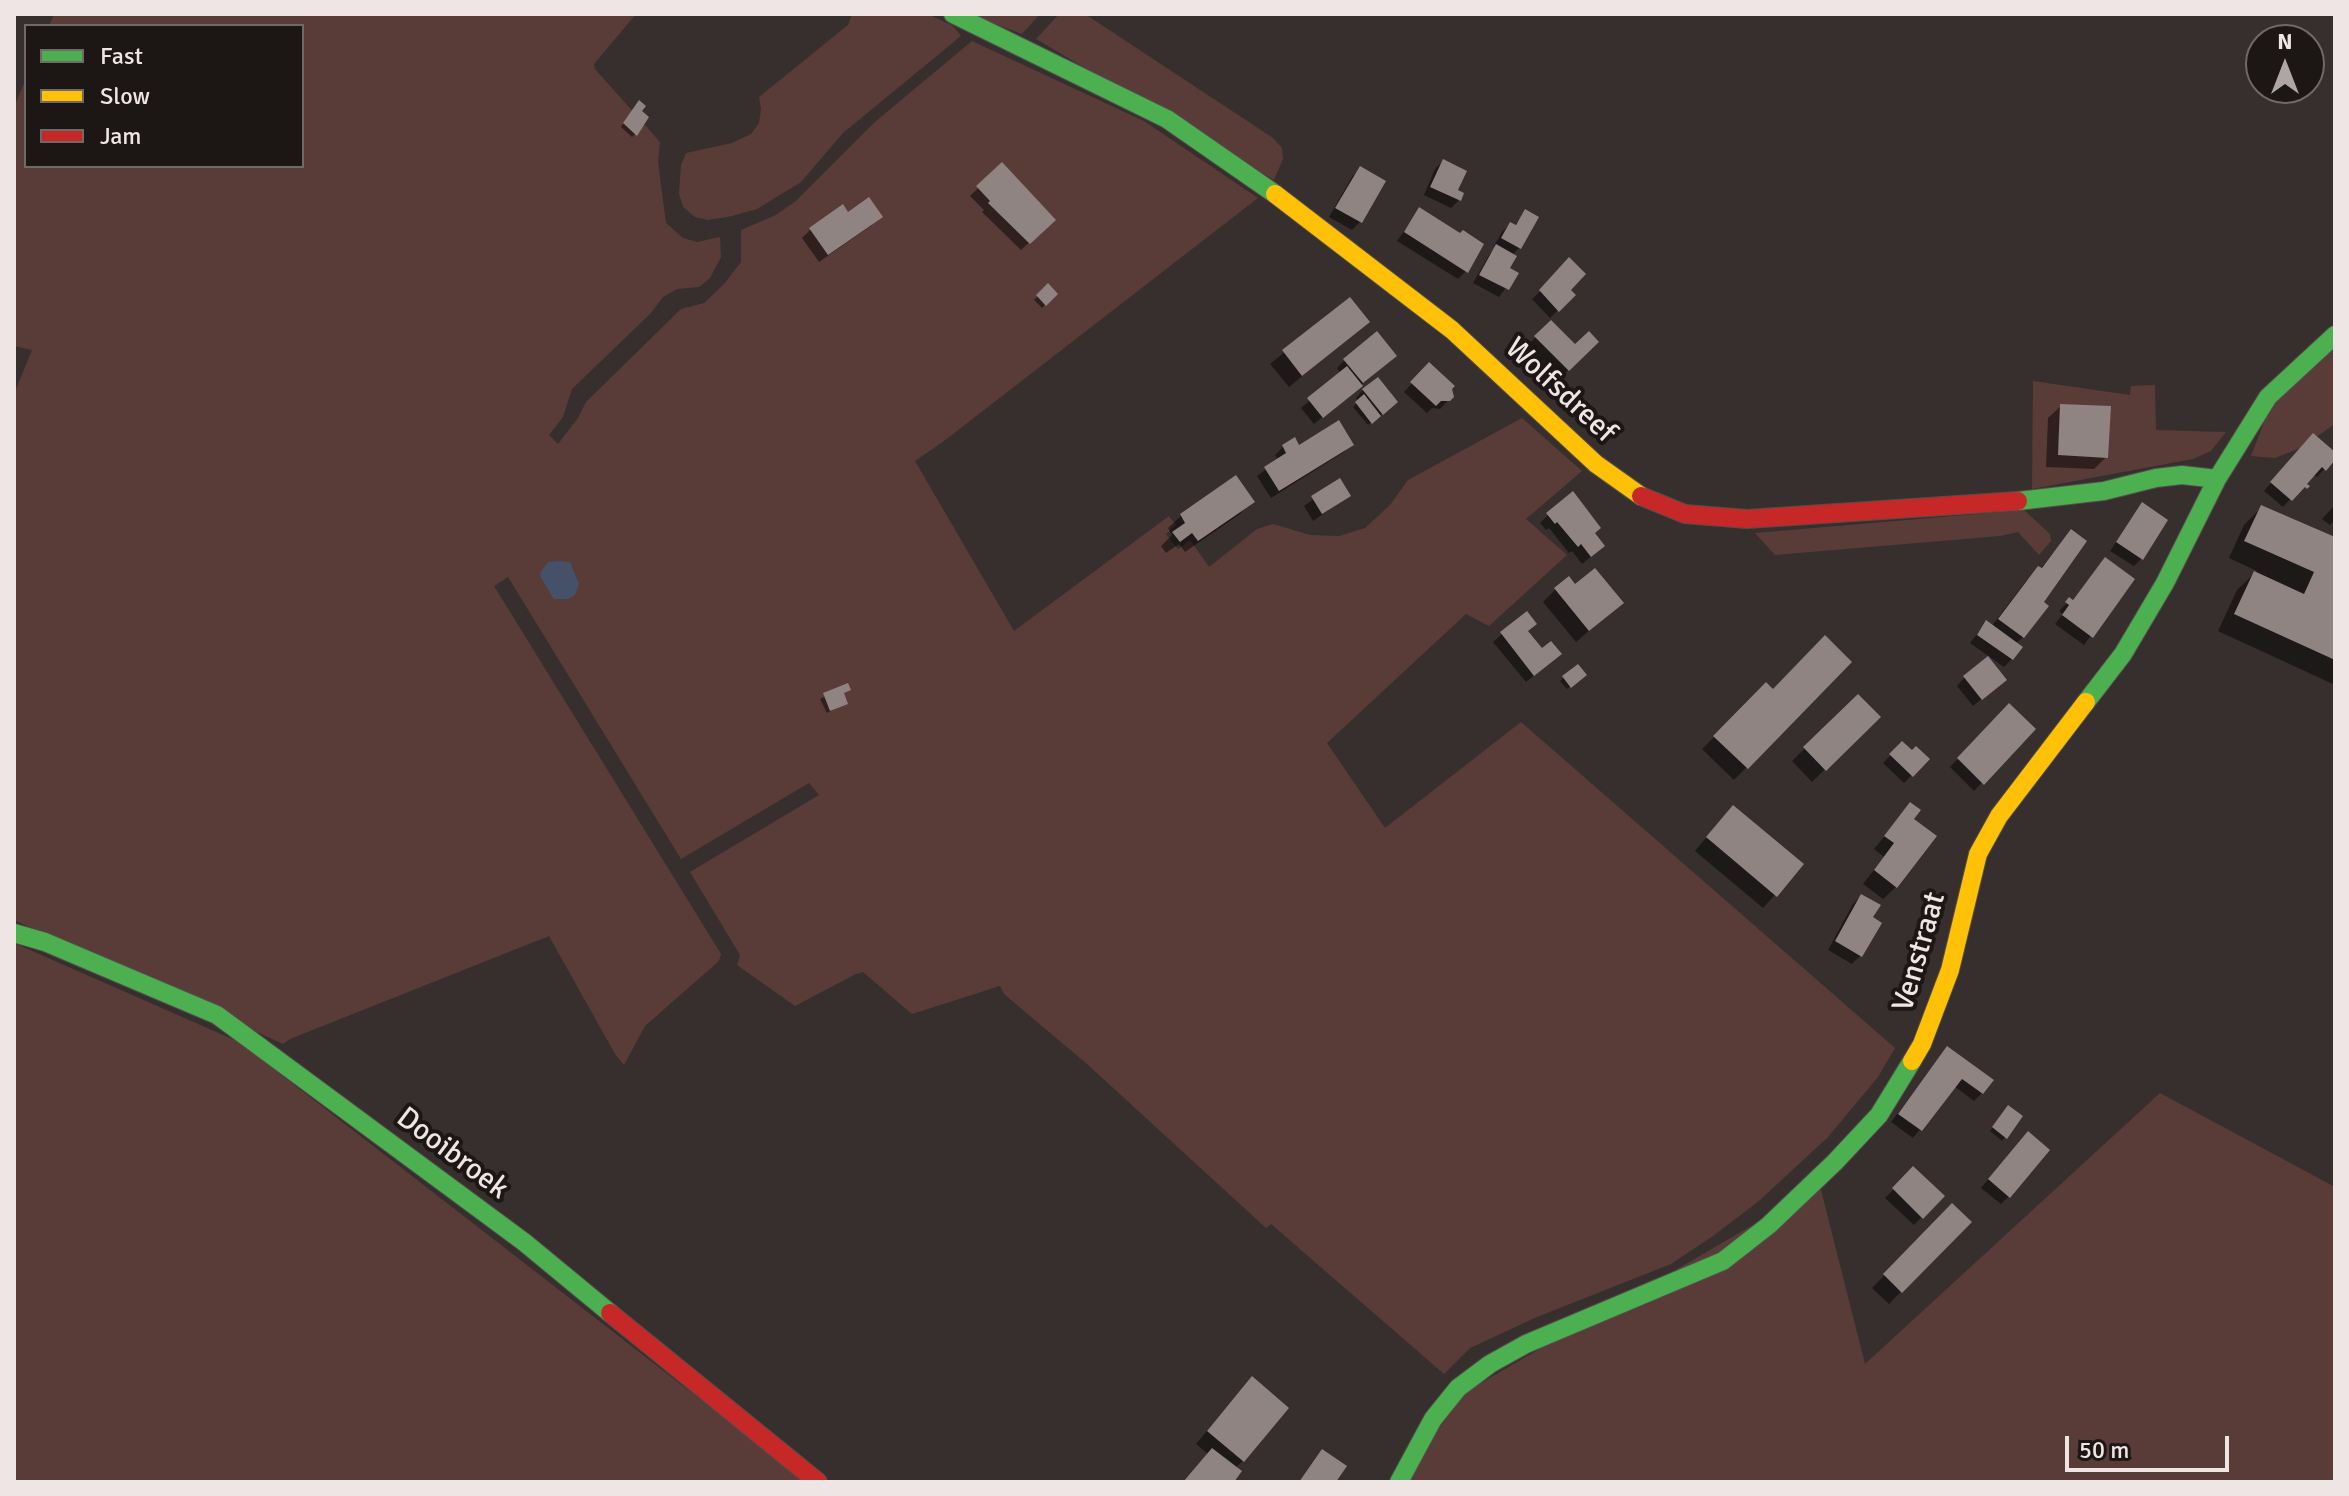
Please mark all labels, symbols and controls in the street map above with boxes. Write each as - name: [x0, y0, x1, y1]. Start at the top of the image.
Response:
- legend: [24, 24, 304, 168]
- north arrow: [2245, 24, 2325, 104]
- text: N: [2277, 28, 2293, 55]
- text: Fast: [100, 41, 143, 71]
- text: Slow: [100, 81, 150, 111]
- text: Jam: [100, 121, 141, 151]
- street label: Wolfsdreef: [1497, 331, 1623, 451]
- street label: Venstraat: [1886, 888, 1954, 1016]
- street label: Dooibroek: [389, 1100, 515, 1208]
- scale bar: [2069, 1420, 2233, 1470]
- text: 50 m: [2079, 1435, 2129, 1465]

